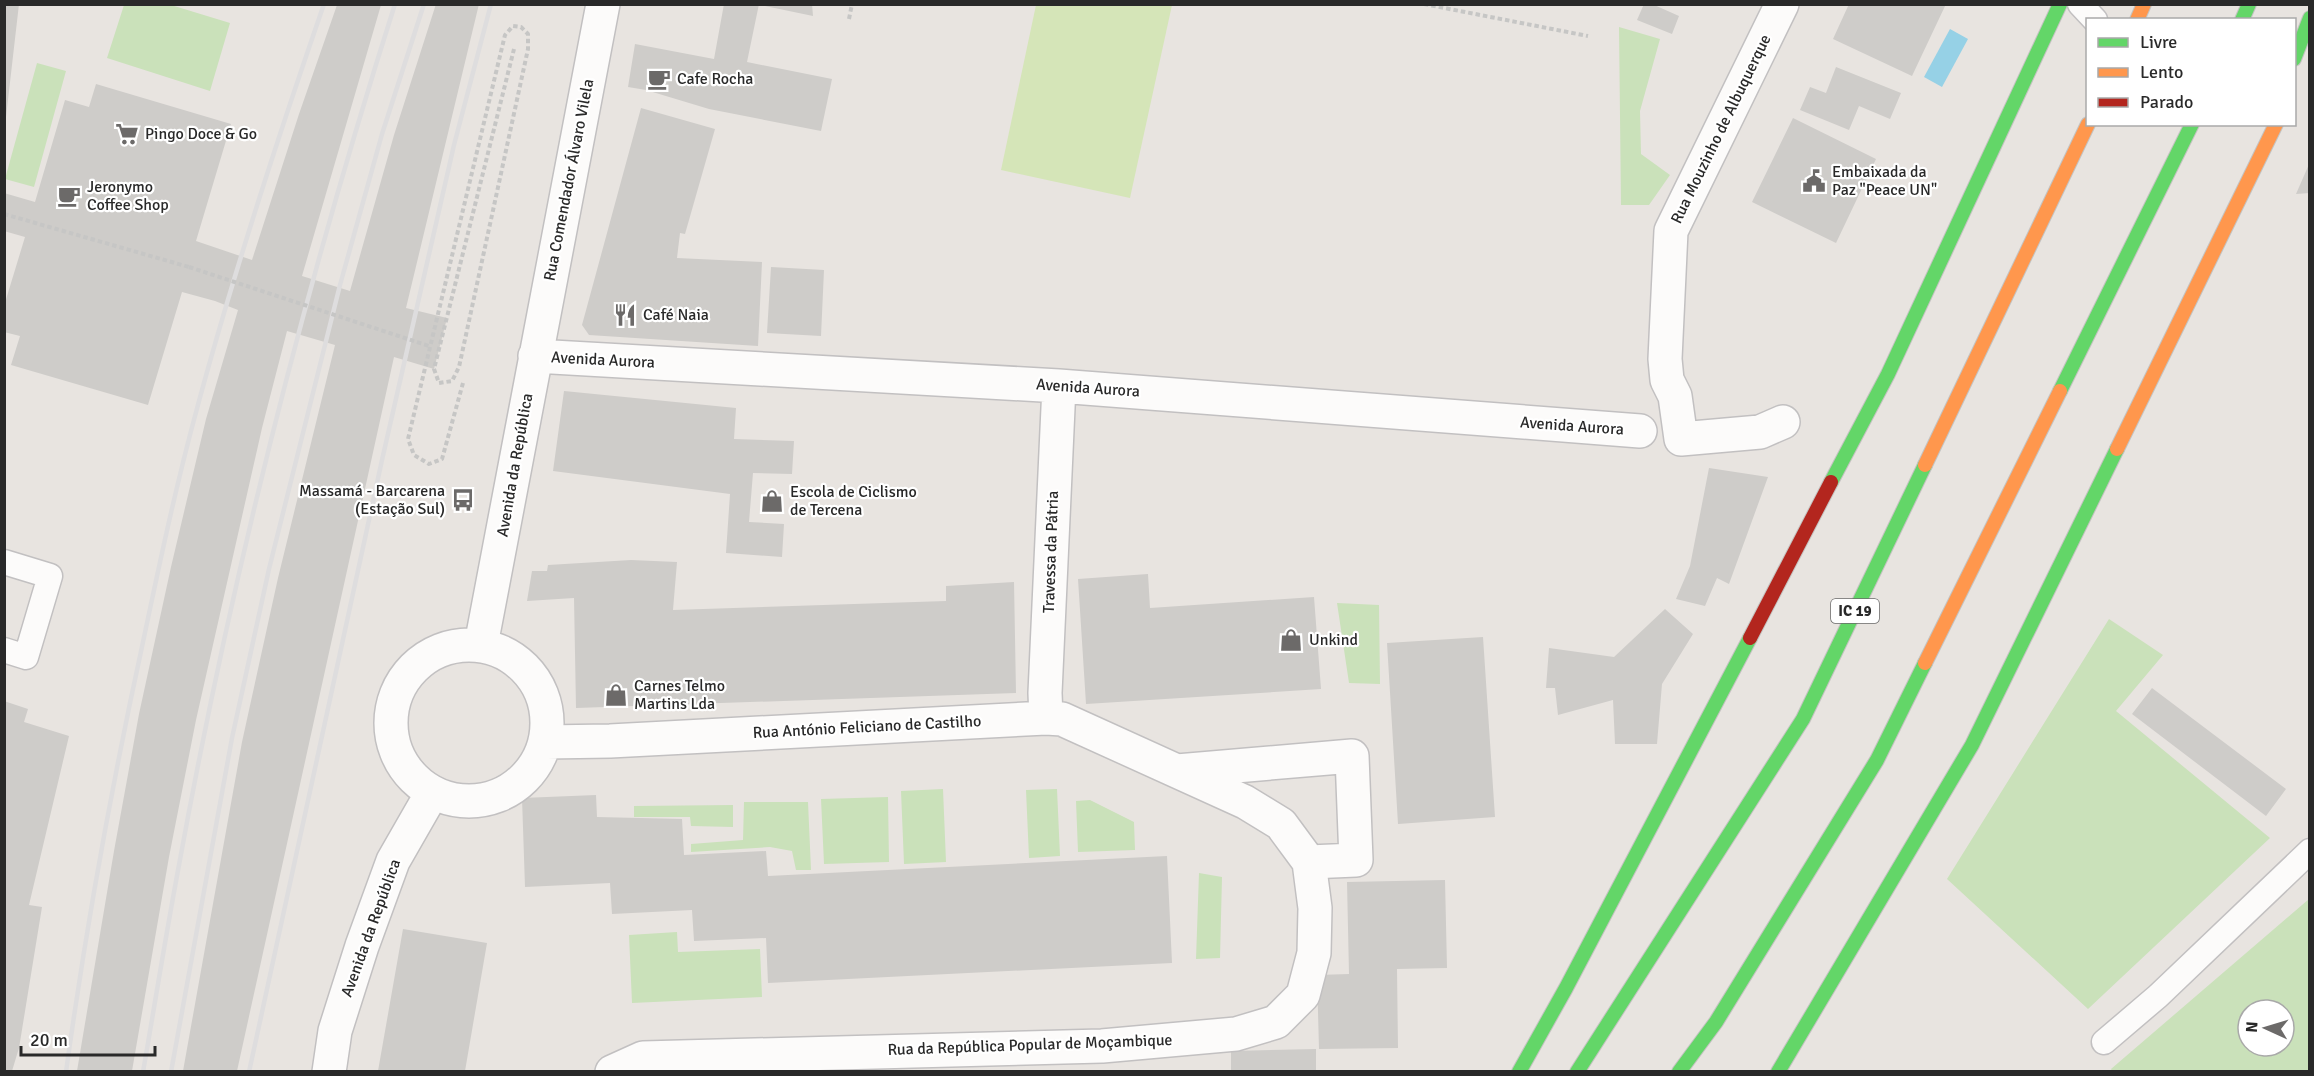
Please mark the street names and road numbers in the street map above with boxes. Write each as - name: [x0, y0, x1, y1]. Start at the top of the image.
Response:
- street label: Rua Mouzinho de Albuquerque: [1666, 31, 1776, 227]
- street label: Rua Comendador Álvaro Vilela: [540, 77, 598, 283]
- street label: Avenida Aurora: [551, 347, 655, 373]
- street label: Avenida Aurora: [1035, 374, 1141, 402]
- street label: Avenida da República: [493, 392, 537, 538]
- street label: Avenida Aurora: [1519, 412, 1625, 440]
- street label: Travessa da Pátria: [1039, 490, 1063, 614]
- road number: IC 19: [1831, 599, 1879, 623]
- street label: Rua António Feliciano de Castilho: [752, 711, 982, 743]
- street label: Avenida da República: [337, 856, 405, 1000]
- street label: Rua da República Popular de Moçambique: [887, 1030, 1173, 1060]

